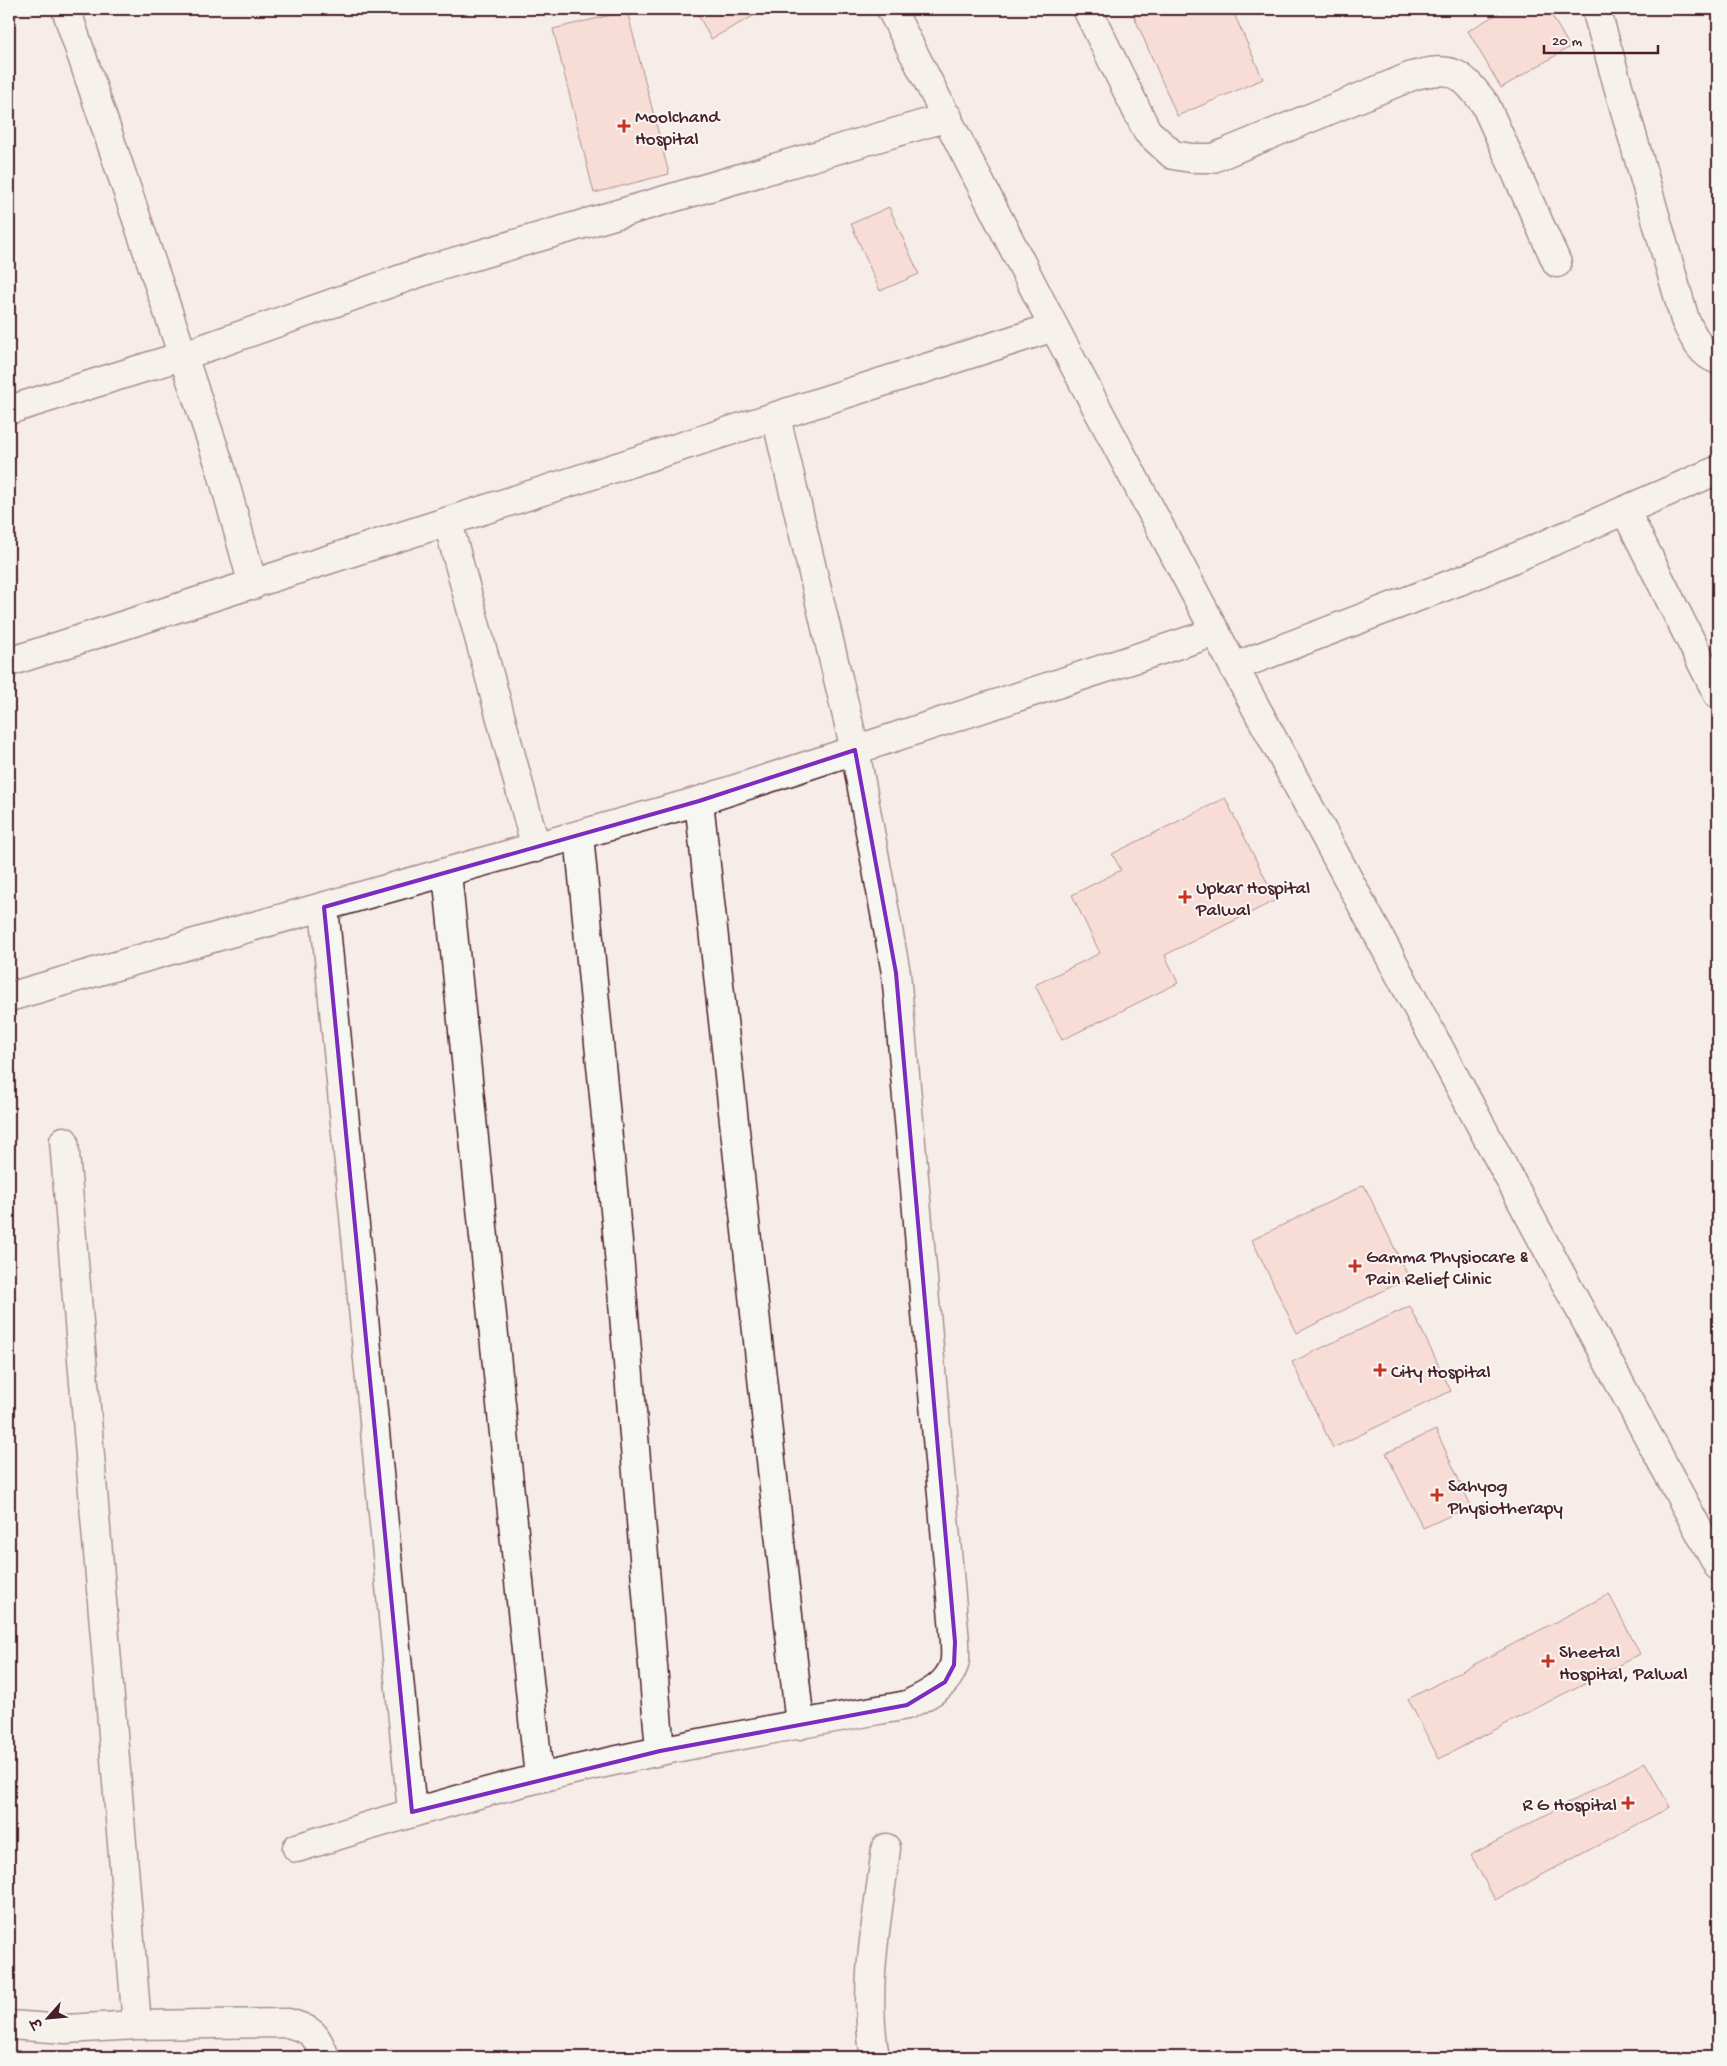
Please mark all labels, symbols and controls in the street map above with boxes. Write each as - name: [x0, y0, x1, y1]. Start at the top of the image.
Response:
- scale bar: [1544, 22, 1658, 54]
- text: 20 m: [1552, 33, 1582, 51]
- place label: Moolchand Hospital: [635, 107, 721, 152]
- marker: Moolchand Hospital: [617, 119, 631, 133]
- place label: Upkar Hospital Palwal: [1195, 878, 1310, 923]
- marker: Upkar Hospital Palwal: [1178, 890, 1192, 904]
- place label: Gamma Physiocare & Pain Relief Clinic: [1365, 1247, 1529, 1292]
- marker: Gamma Physiocare & Pain Relief Clinic: [1348, 1259, 1362, 1273]
- place label: City Hospital: [1391, 1362, 1491, 1385]
- marker: City Hospital: [1373, 1363, 1387, 1377]
- place label: Sahyog Physiotherapy: [1447, 1476, 1563, 1521]
- marker: Sahyog Physiotherapy: [1430, 1488, 1444, 1502]
- place label: Sheetal Hospital, Palwal: [1559, 1642, 1688, 1687]
- marker: Sheetal Hospital, Palwal: [1541, 1654, 1555, 1668]
- place label: R G Hospital: [1522, 1795, 1617, 1818]
- marker: R G Hospital: [1621, 1796, 1635, 1810]
- north arrow: [22, 1994, 72, 2044]
- text: उ: [28, 2013, 49, 2033]

